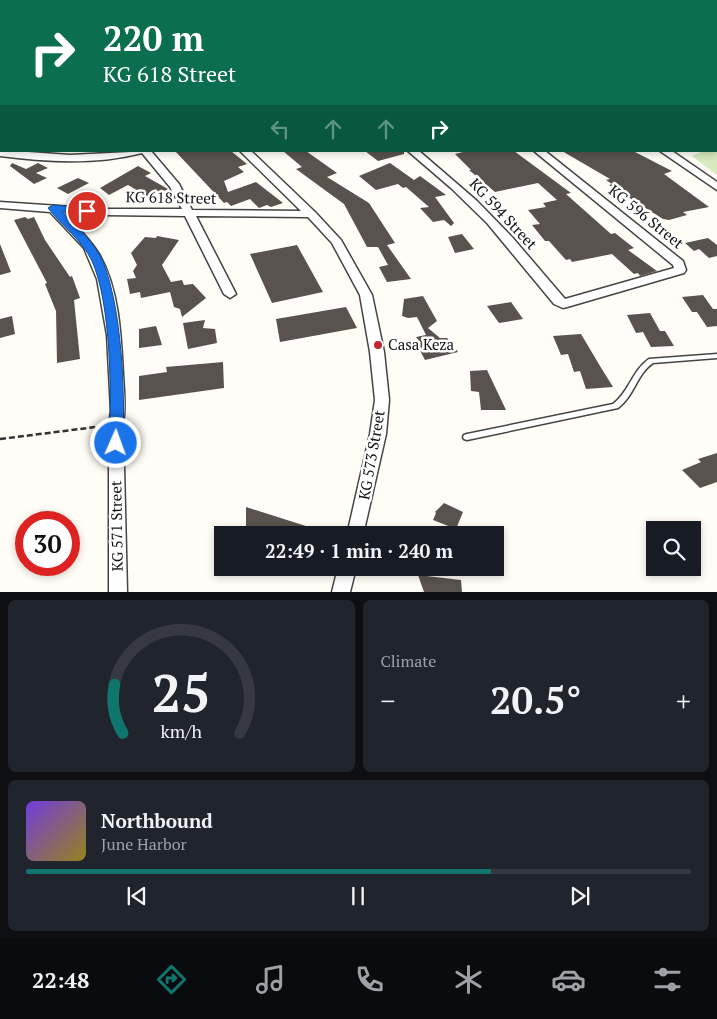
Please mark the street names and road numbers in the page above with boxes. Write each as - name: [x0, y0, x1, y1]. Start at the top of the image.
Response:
- street label: KG 594 Street: [465, 173, 542, 254]
- street label: KG 596 Street: [605, 180, 689, 253]
- street label: KG 618 Street: [125, 186, 217, 208]
- street label: KG 573 Street: [353, 408, 389, 501]
- street label: KG 571 Street: [105, 480, 127, 572]

